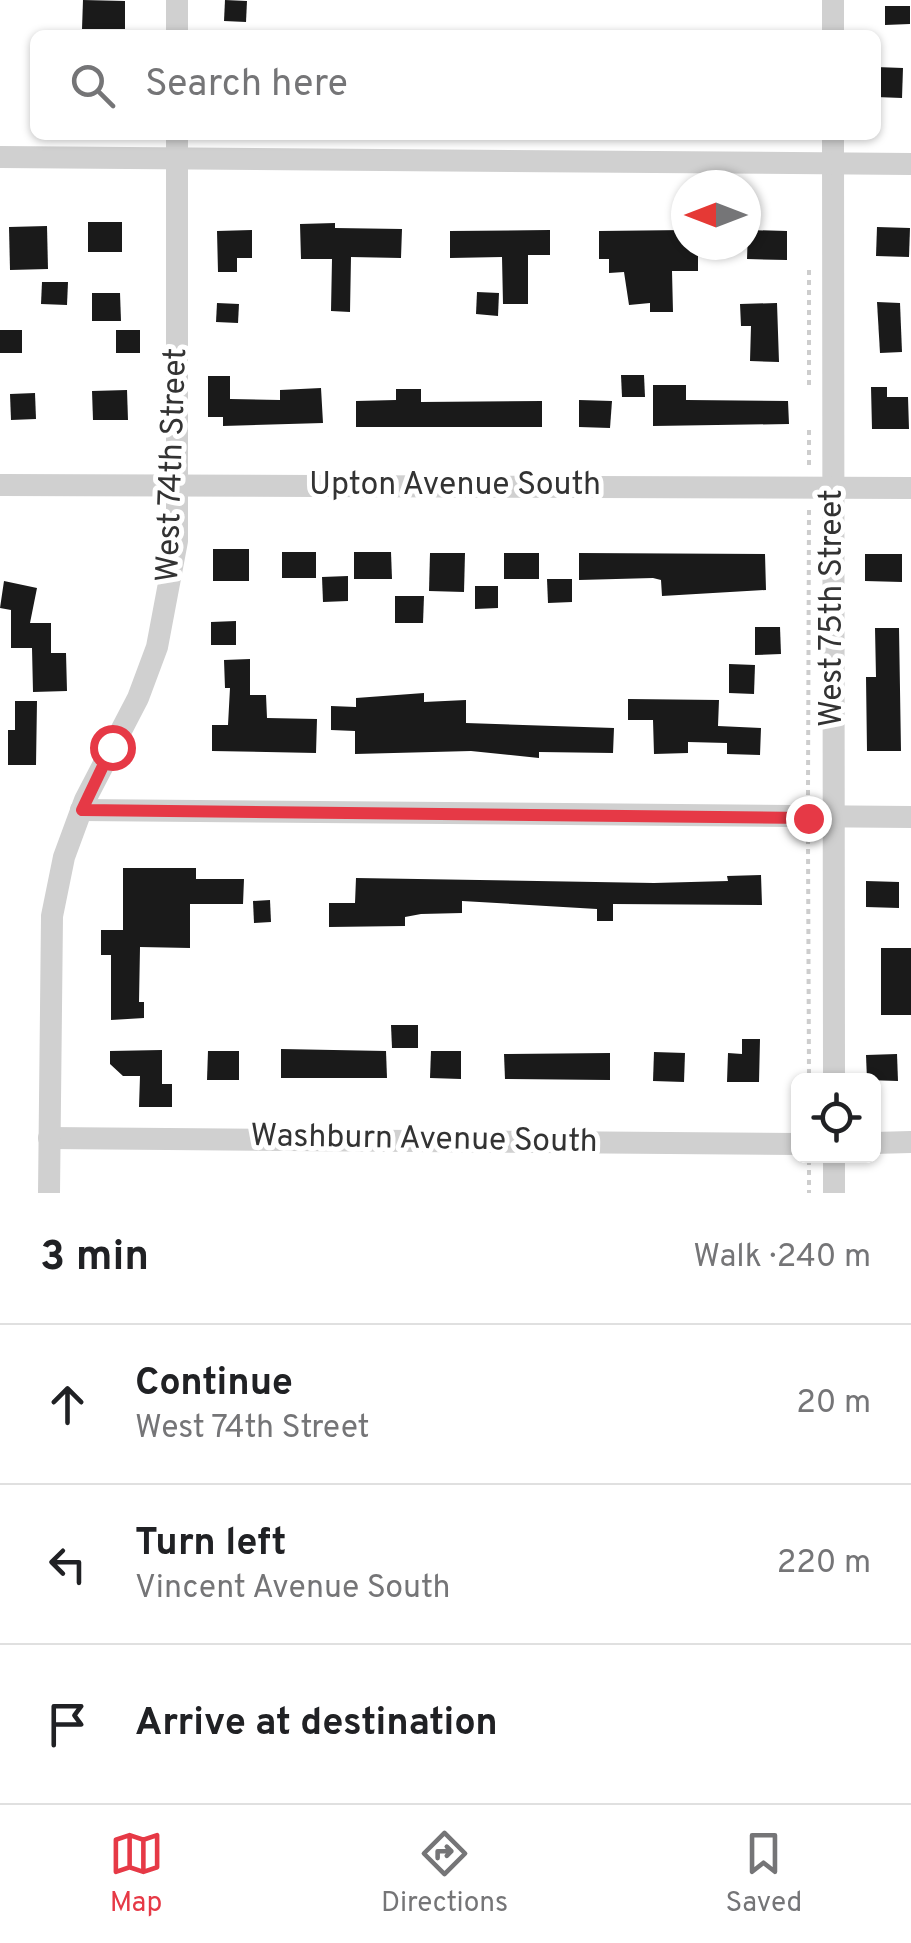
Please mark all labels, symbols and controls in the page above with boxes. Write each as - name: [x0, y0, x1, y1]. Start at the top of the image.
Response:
- search box: [30, 30, 881, 140]
- icon: search: [65, 58, 120, 113]
- text: Search here: [145, 61, 348, 110]
- north arrow: [671, 170, 761, 260]
- street label: West 74th Street: [149, 347, 197, 583]
- street label: Upton Avenue South: [309, 466, 601, 506]
- street label: West 75th Street: [813, 489, 853, 727]
- route start: [90, 725, 136, 771]
- route end: [786, 796, 832, 842]
- map controls: [791, 1073, 881, 1163]
- button: locate: [791, 1073, 881, 1163]
- street label: Washburn Avenue South: [250, 1117, 598, 1163]
- text: 3 min: [40, 1232, 149, 1285]
- text: Walk · 240 m: [693, 1238, 871, 1278]
- text: Continue: [135, 1360, 293, 1409]
- icon: ahead: [40, 1377, 95, 1432]
- text: 20 m: [796, 1384, 871, 1424]
- text: West 74th Street: [135, 1409, 370, 1449]
- text: Turn left: [135, 1520, 287, 1569]
- icon: left: [40, 1537, 95, 1592]
- text: 220 m: [777, 1544, 871, 1584]
- text: Vincent Avenue South: [135, 1569, 451, 1609]
- icon: arrive: [40, 1697, 95, 1752]
- text: Arrive at destination: [135, 1700, 498, 1749]
- tab: Map: [109, 1826, 164, 1922]
- tab: Directions: [381, 1826, 508, 1922]
- tab: Saved: [725, 1826, 802, 1922]

